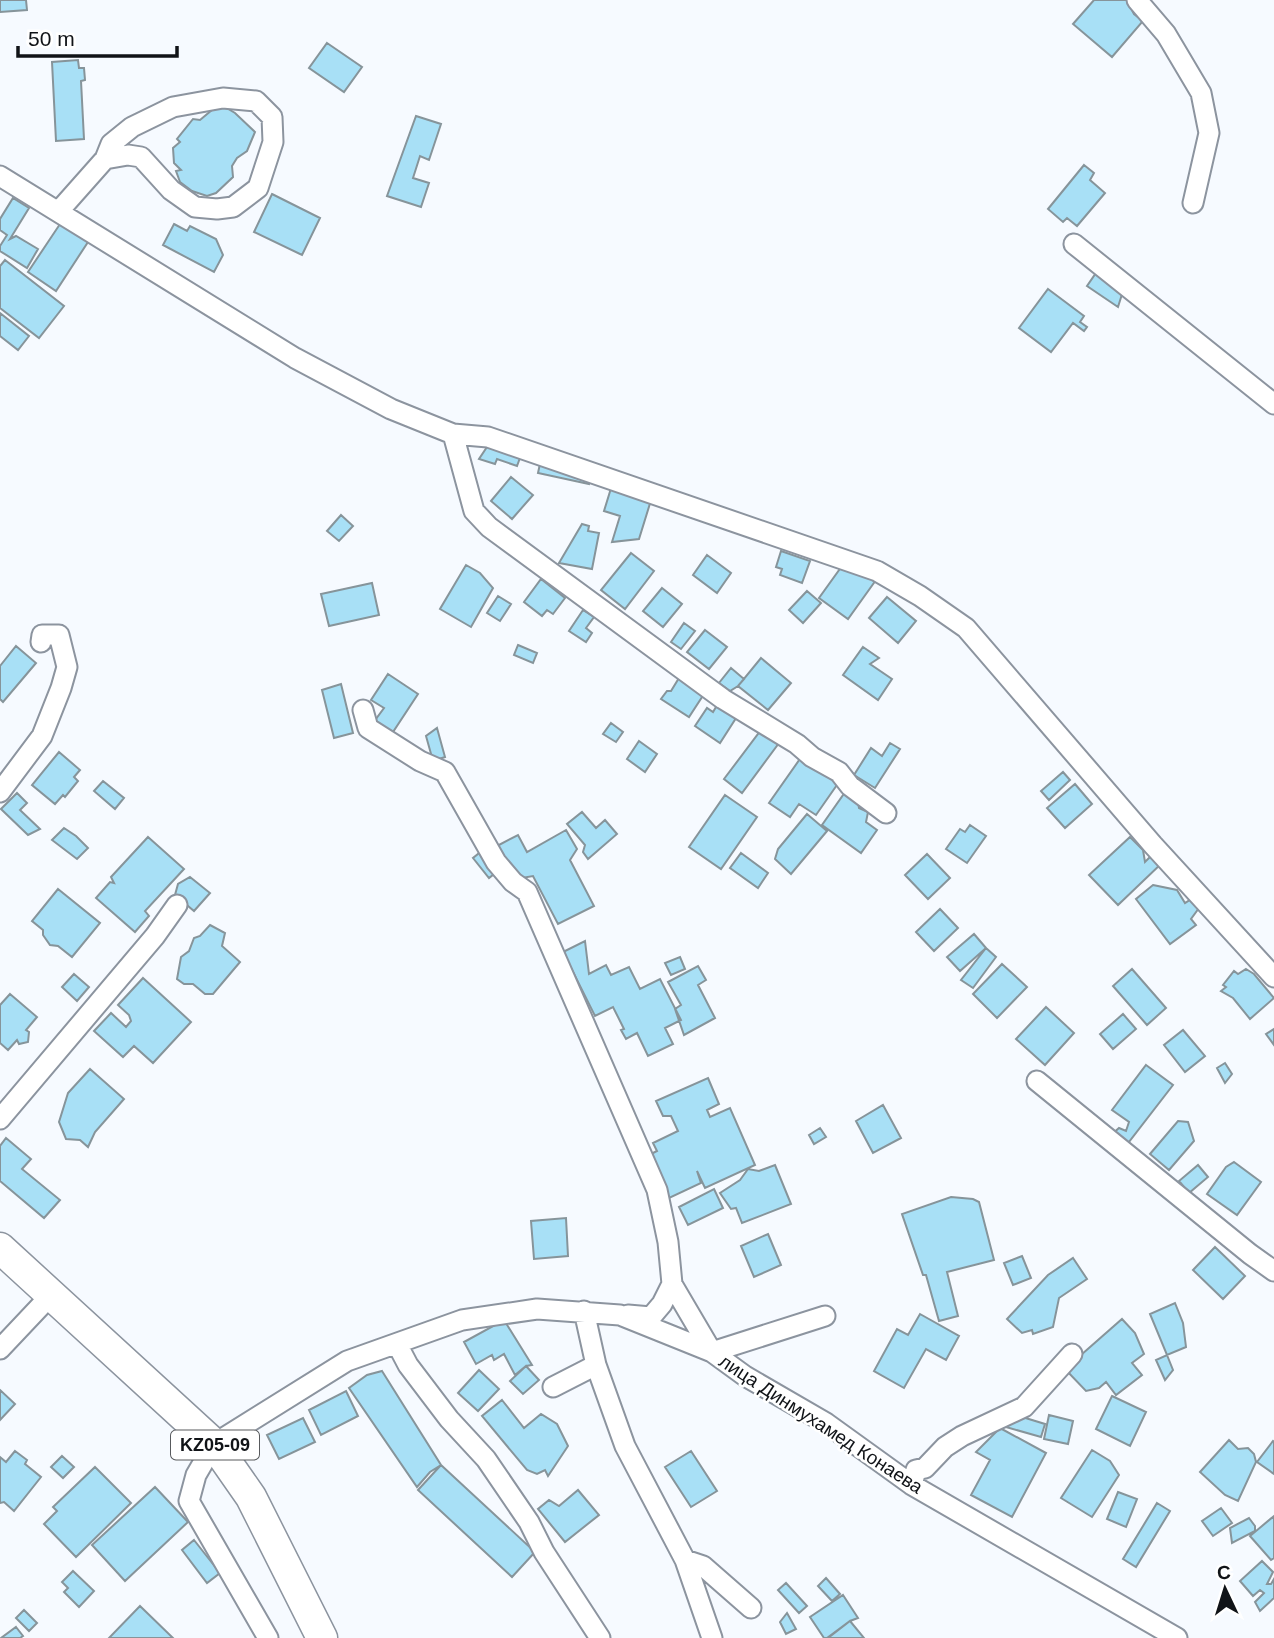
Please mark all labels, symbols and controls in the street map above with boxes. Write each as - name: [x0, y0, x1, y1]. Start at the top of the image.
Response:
- scale bar: [18, 14, 177, 58]
- text: 50 m: [28, 27, 75, 50]
- street label: лица Динмухамед Конаева: [715, 1350, 927, 1498]
- road number: KZ05-09: [171, 1430, 259, 1460]
- north arrow: [1190, 1554, 1260, 1624]
- text: С: [1216, 1562, 1232, 1583]

